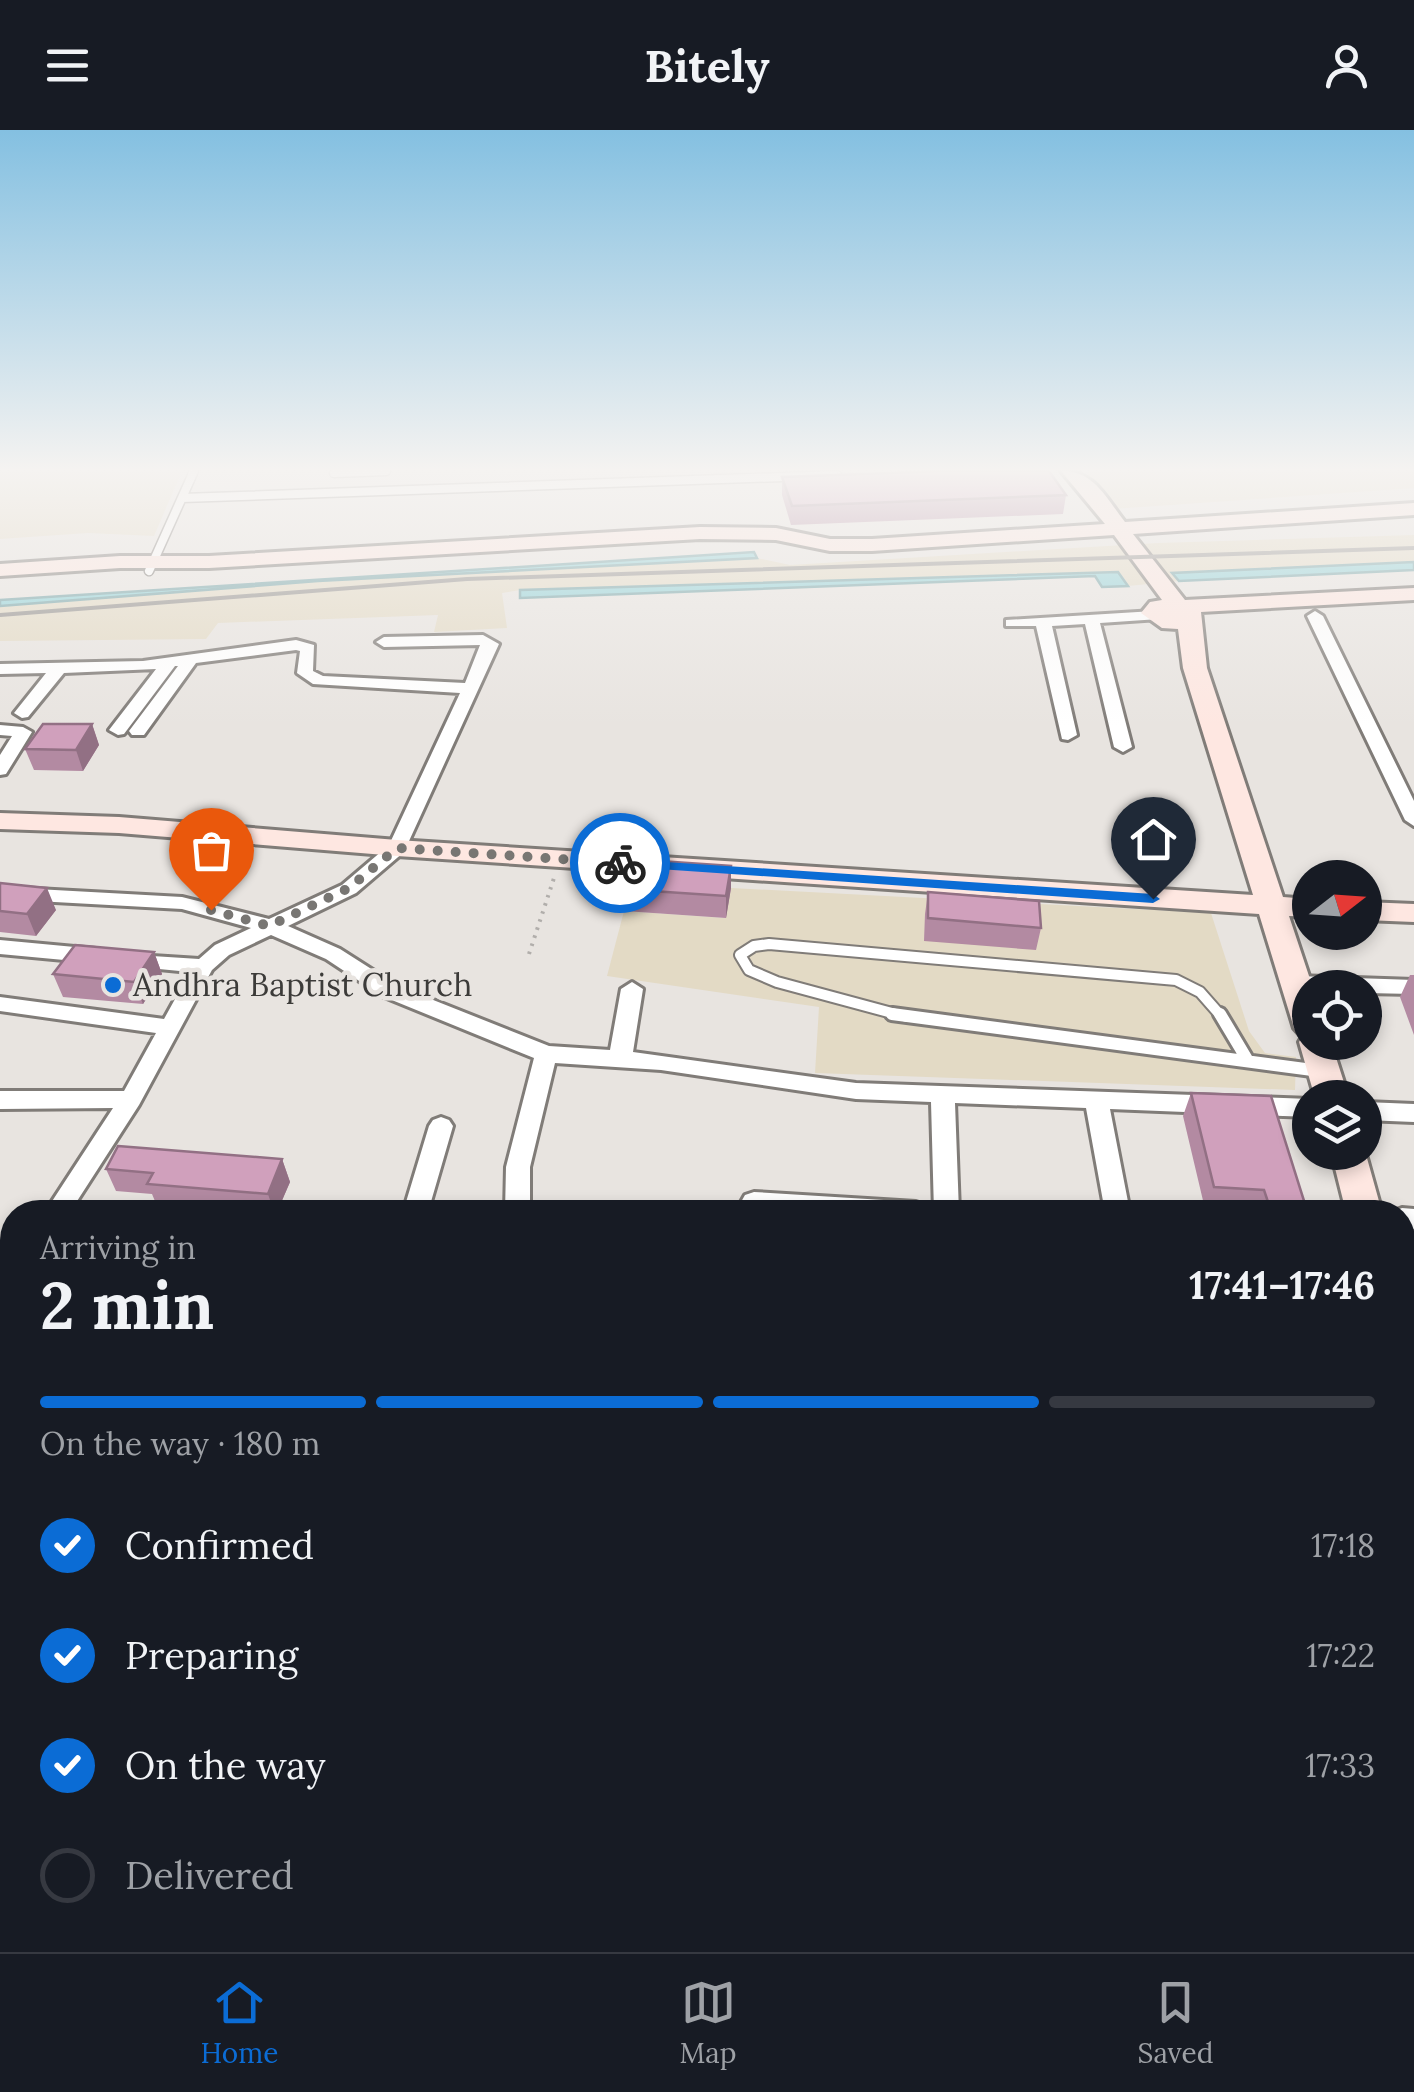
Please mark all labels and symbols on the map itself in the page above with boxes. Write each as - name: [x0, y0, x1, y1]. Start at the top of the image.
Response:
- pin: [1111, 797, 1196, 900]
- pin: [169, 808, 254, 911]
- courier: [570, 813, 670, 913]
- north arrow: [1292, 860, 1382, 950]
- place label: Andhra Baptist Church: [132, 964, 472, 1005]
- marker: Andhra Baptist Church: [102, 974, 124, 996]

